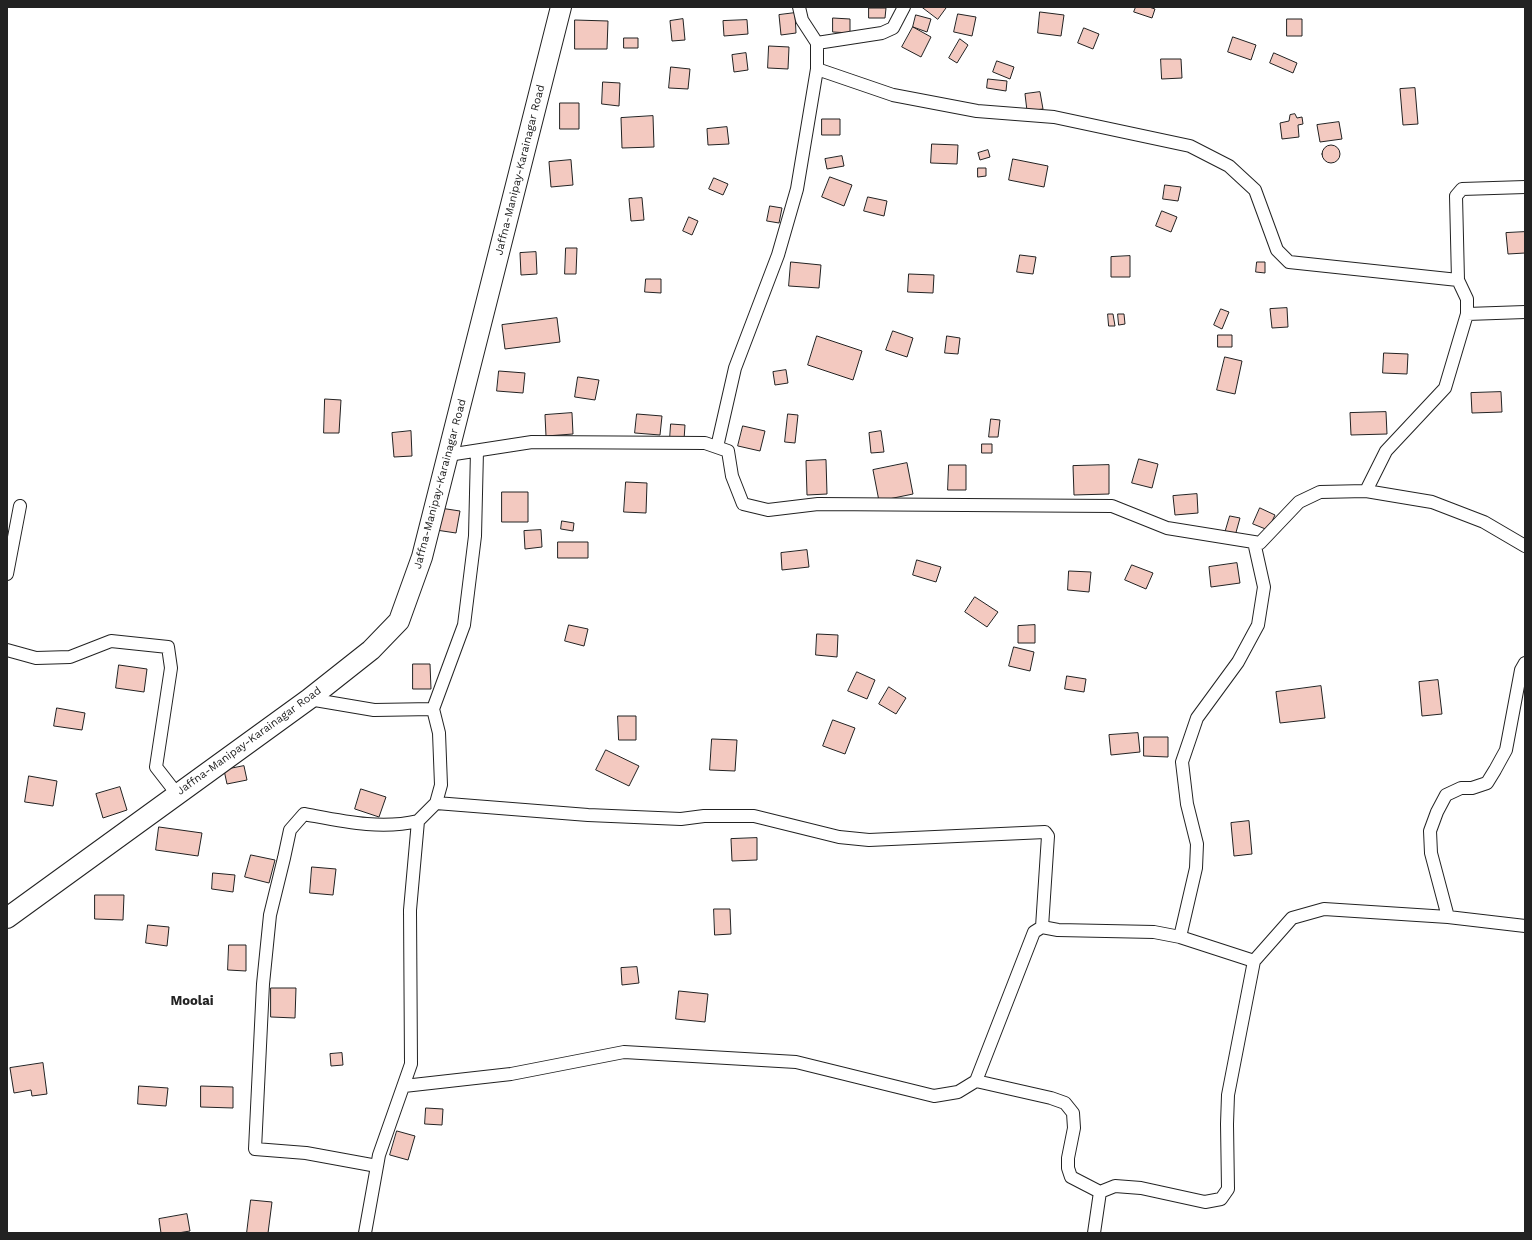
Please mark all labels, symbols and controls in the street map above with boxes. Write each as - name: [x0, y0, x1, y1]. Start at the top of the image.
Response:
- street label: Jaffna-Manipay-Karainagar Road: [492, 83, 548, 257]
- street label: Jaffna-Manipay-Karainagar Road: [411, 398, 469, 570]
- street label: Jaffna-Manipay-Karainagar Road: [174, 684, 324, 798]
- district label: Moolai: [170, 993, 214, 1009]

